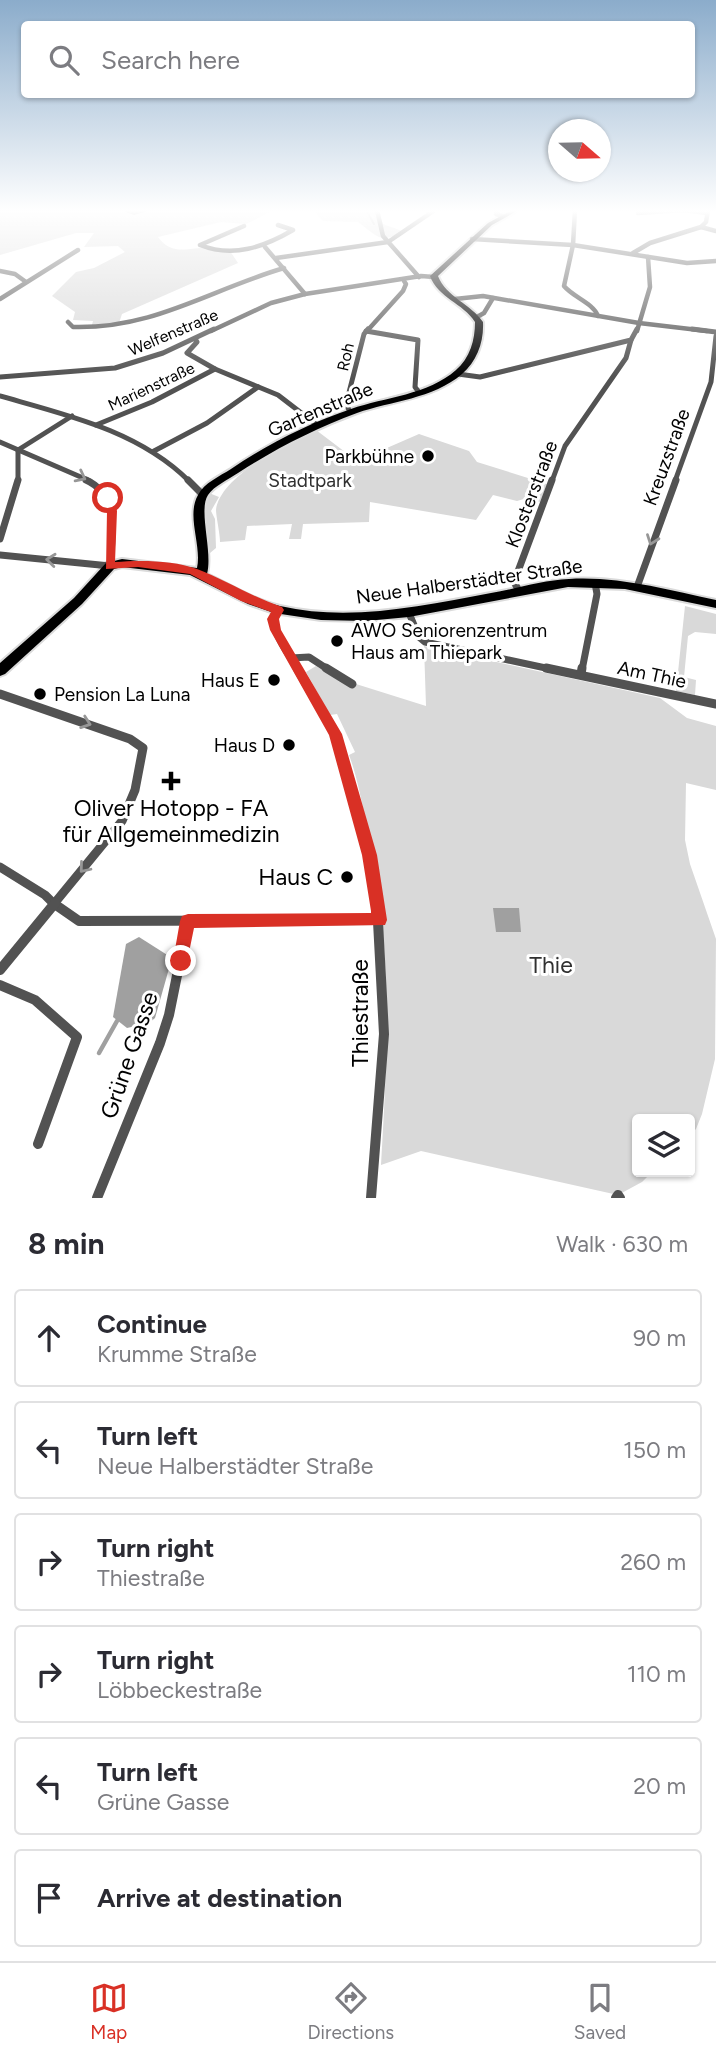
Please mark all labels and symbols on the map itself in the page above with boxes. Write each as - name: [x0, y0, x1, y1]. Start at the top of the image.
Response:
- north arrow: [548, 119, 611, 182]
- street label: Welfenstraße: [126, 305, 221, 360]
- street label: Roh: [333, 341, 358, 373]
- street label: Marienstraße: [105, 358, 198, 415]
- street label: Gartenstraße: [264, 377, 376, 442]
- street label: Kreuzstraße: [638, 406, 695, 509]
- street label: Klosterstraße: [501, 437, 562, 551]
- place label: Parkbühne: [325, 445, 414, 468]
- marker: Parkbühne: [420, 448, 436, 464]
- one-way arrow: [74, 469, 86, 483]
- park label: Stadtpark: [268, 469, 352, 492]
- route start: [92, 482, 123, 513]
- one-way arrow: [646, 534, 660, 546]
- one-way arrow: [45, 553, 56, 568]
- street label: Neue Halberstädter Straße: [354, 554, 584, 609]
- place label: AWO Seniorenzentrum Haus am Thiepark: [351, 619, 547, 664]
- marker: AWO Seniorenzentrum Haus am Thiepark: [329, 633, 345, 649]
- street label: Am Thie: [615, 656, 688, 693]
- place label: Haus E: [201, 669, 260, 692]
- marker: Haus E: [266, 672, 282, 688]
- place label: Pension La Luna: [54, 683, 190, 706]
- marker: Pension La Luna: [32, 686, 48, 702]
- one-way arrow: [79, 715, 91, 729]
- place label: Haus D: [214, 734, 275, 757]
- marker: Haus D: [281, 737, 297, 753]
- marker: Oliver Hotopp - FA für Allgemeinmedizin: [161, 771, 181, 791]
- place label: Oliver Hotopp - FA für Allgemeinmedizin: [62, 794, 280, 848]
- one-way arrow: [80, 860, 92, 873]
- place label: Haus C: [258, 863, 333, 891]
- marker: Haus C: [339, 869, 355, 885]
- route end: [165, 945, 196, 976]
- park label: Thie: [529, 951, 573, 979]
- street label: Thiestraße: [346, 959, 374, 1067]
- street label: Grüne Gasse: [94, 988, 164, 1122]

